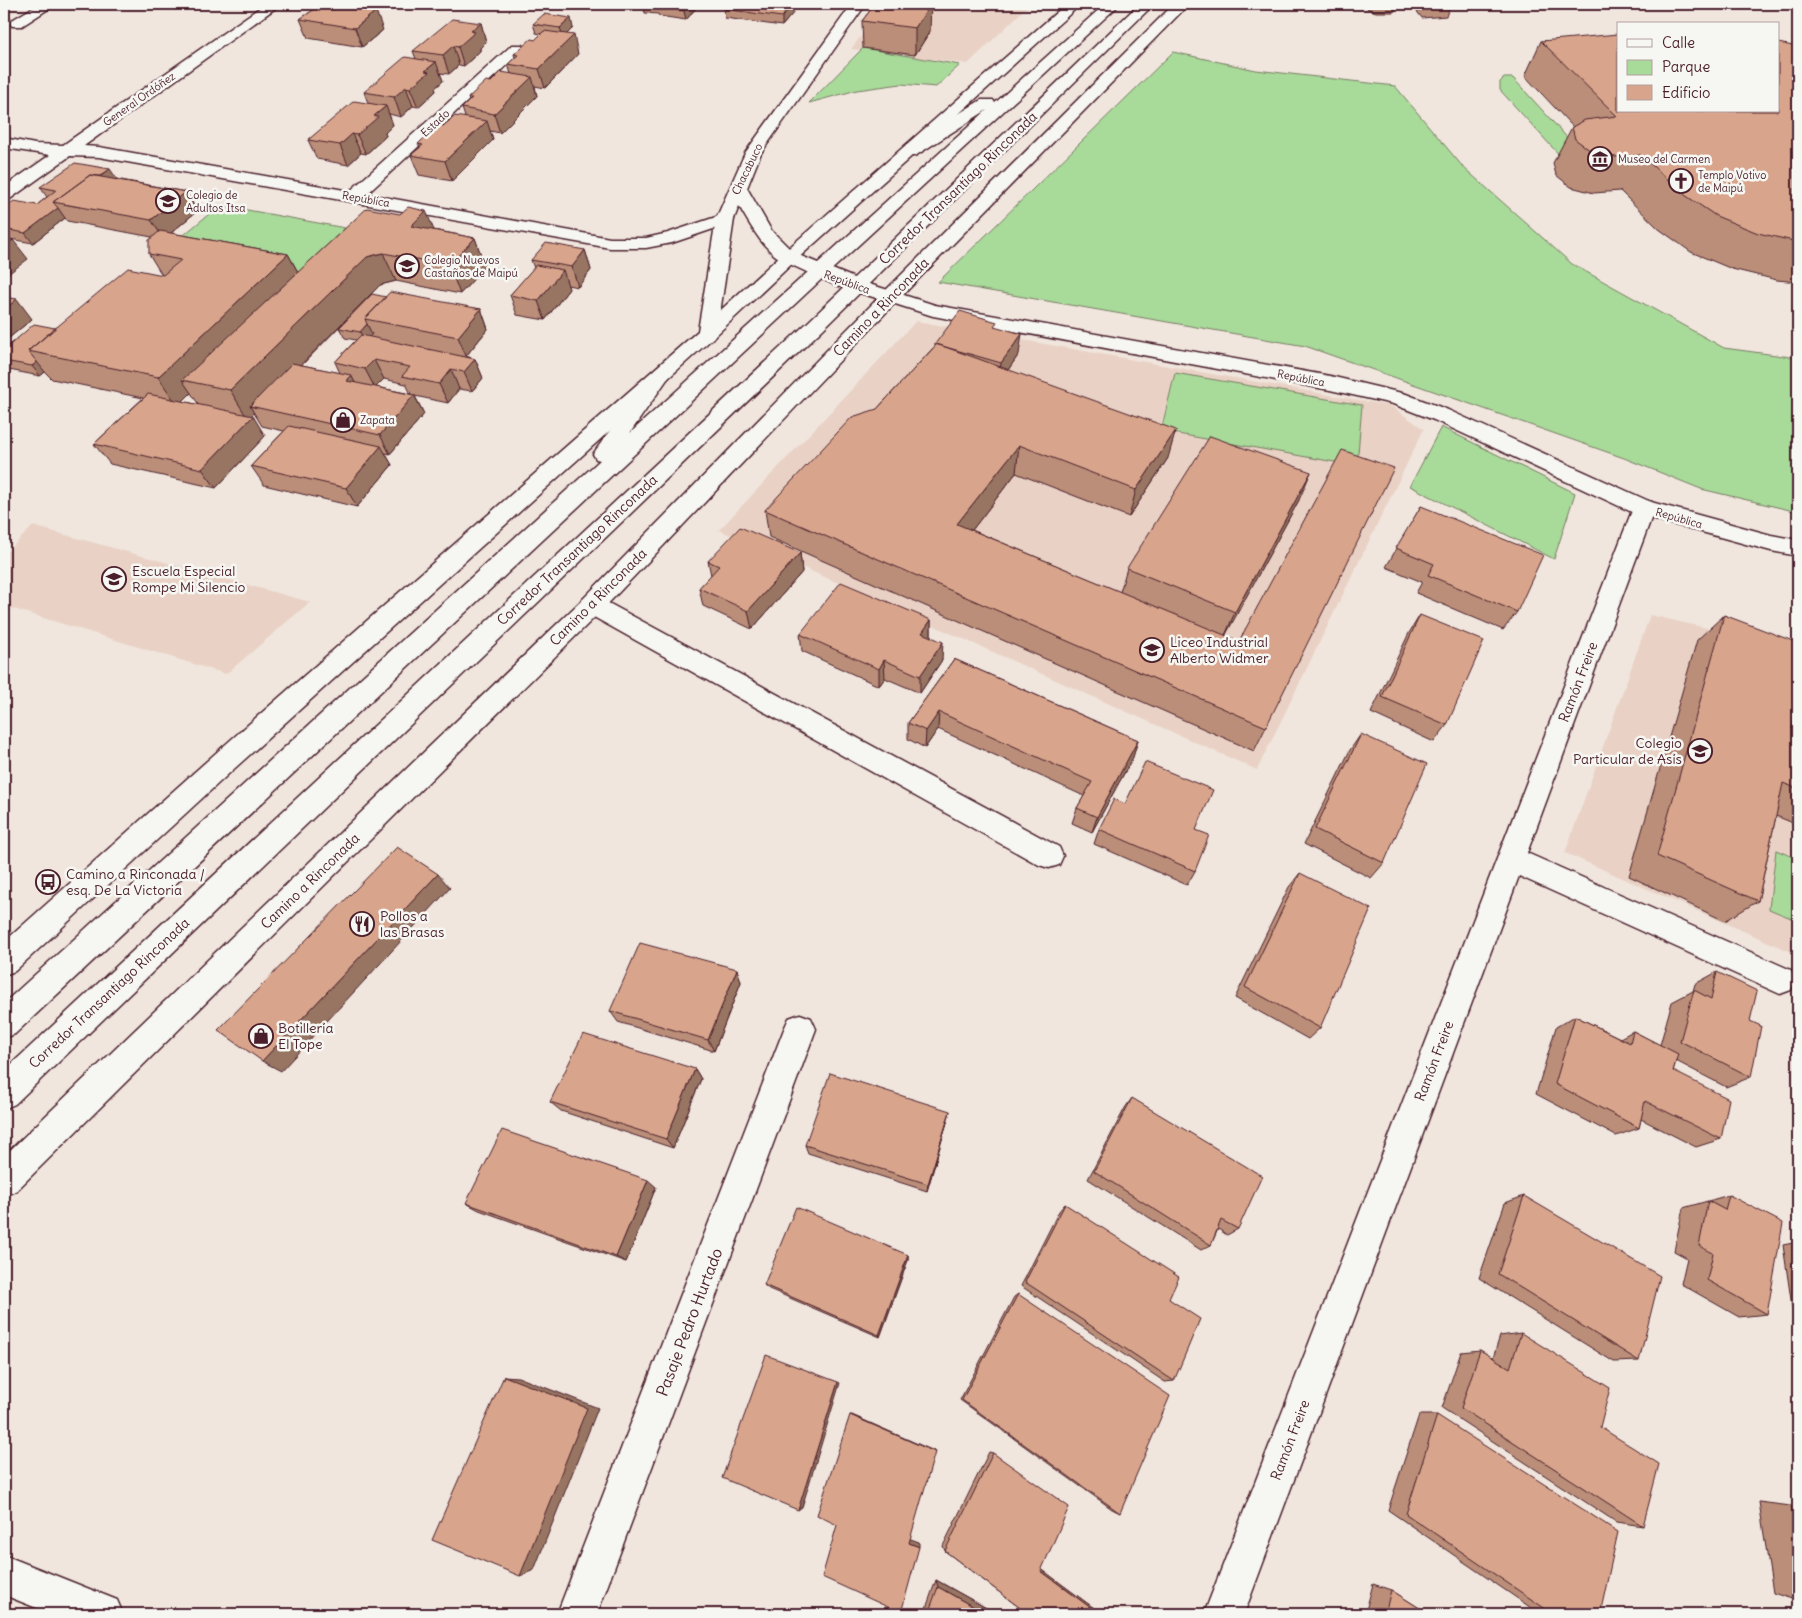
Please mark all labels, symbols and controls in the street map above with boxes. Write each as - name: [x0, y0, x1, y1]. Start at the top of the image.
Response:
- legend: [1617, 22, 1780, 112]
- text: Calle: [1662, 33, 1695, 52]
- text: Parque: [1662, 57, 1710, 76]
- street label: General Ordóñez: [100, 69, 178, 129]
- text: Edificio: [1662, 83, 1710, 102]
- street label: Estado: [418, 106, 452, 140]
- street label: Corredor Transantiago Rinconada: [875, 108, 1041, 268]
- street label: Chacabuco: [728, 141, 766, 197]
- museum icon: Museo del Carmen: [1587, 146, 1613, 172]
- place label: Museo del Carmen: [1618, 152, 1710, 166]
- church icon: Templo Votivo de Maipú: [1668, 168, 1694, 194]
- place label: Templo Votivo de Maipú: [1698, 168, 1766, 195]
- school or university icon: Colegio de Adultos Itsa: [155, 188, 181, 214]
- place label: Colegio de Adultos Itsa: [186, 188, 245, 215]
- street label: República: [341, 188, 391, 210]
- school or university icon: Colegio Nuevos Castaños de Maipú: [394, 253, 420, 279]
- place label: Colegio Nuevos Castaños de Maipú: [424, 253, 518, 280]
- street label: Camino a Rinconada: [829, 254, 933, 360]
- street label: República: [822, 267, 872, 297]
- street label: República: [1276, 367, 1326, 389]
- shop icon: Zapata: [330, 407, 356, 433]
- place label: Zapata: [360, 413, 395, 427]
- street label: Corredor Transantiago Rinconada: [493, 471, 661, 629]
- street label: República: [1654, 505, 1704, 531]
- street label: Camino a Rinconada: [546, 545, 650, 649]
- place label: Escuela Especial Rompe Mi Silencio: [132, 562, 246, 596]
- school or university icon: Escuela Especial Rompe Mi Silencio: [101, 566, 127, 592]
- place label: Liceo Industrial Alberto Widmer: [1170, 633, 1269, 667]
- school or university icon: Liceo Industrial Alberto Widmer: [1139, 637, 1165, 663]
- street label: Ramón Freire: [1554, 639, 1602, 725]
- place label: Colegio Particular de Asís: [1573, 734, 1682, 768]
- school or university icon: Colegio Particular de Asís: [1687, 738, 1713, 764]
- street label: Camino a Rinconada: [257, 829, 363, 933]
- place label: Camino a Rinconada / esq. De La Victoria: [66, 865, 205, 899]
- bus stop icon: Camino a Rinconada / esq. De La Victoria: [35, 869, 61, 895]
- place label: Pollos a las Brasas: [380, 907, 444, 941]
- restaurant icon: Pollos a las Brasas: [349, 911, 375, 937]
- street label: Corredor Transantiago Rinconada: [25, 914, 193, 1072]
- street label: Ramón Freire: [1410, 1018, 1458, 1104]
- place label: Botillería El Tope: [278, 1019, 333, 1053]
- shop icon: Botillería El Tope: [248, 1023, 274, 1049]
- street label: Pasaje Pedro Hurtado: [651, 1245, 727, 1399]
- street label: Ramón Freire: [1266, 1397, 1314, 1483]

